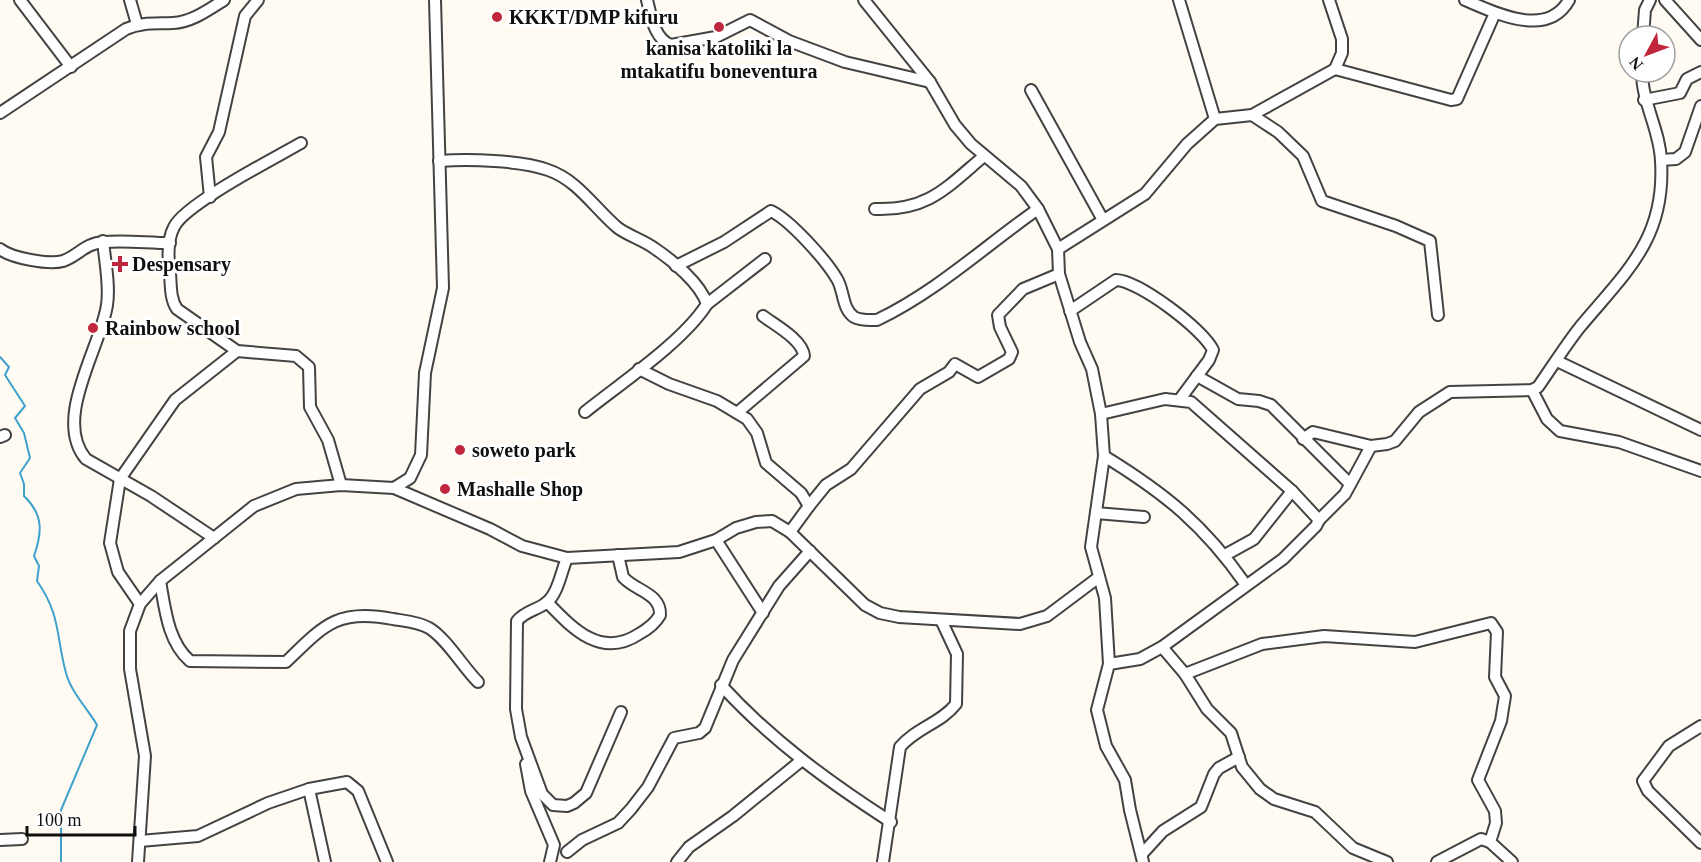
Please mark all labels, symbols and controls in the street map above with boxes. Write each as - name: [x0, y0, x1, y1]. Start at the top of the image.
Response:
- place label: KKKT/DMP kifuru: [509, 6, 678, 28]
- marker: KKKT/DMP kifuru: [490, 10, 504, 24]
- marker: kanisa katoliki la mtakatifu boneventura: [712, 20, 726, 34]
- north arrow: [1617, 24, 1677, 84]
- place label: kanisa katoliki la mtakatifu boneventura: [620, 37, 818, 82]
- text: N: [1626, 53, 1646, 73]
- place label: Despensary: [132, 253, 231, 276]
- marker: Despensary: [113, 257, 127, 271]
- place label: Rainbow school: [105, 317, 240, 339]
- marker: Rainbow school: [86, 321, 100, 335]
- place label: soweto park: [472, 439, 577, 462]
- marker: soweto park: [453, 443, 467, 457]
- place label: Mashalle Shop: [457, 478, 583, 501]
- marker: Mashalle Shop: [438, 482, 452, 496]
- scale bar: [27, 799, 135, 837]
- text: 100 m: [36, 810, 82, 830]

